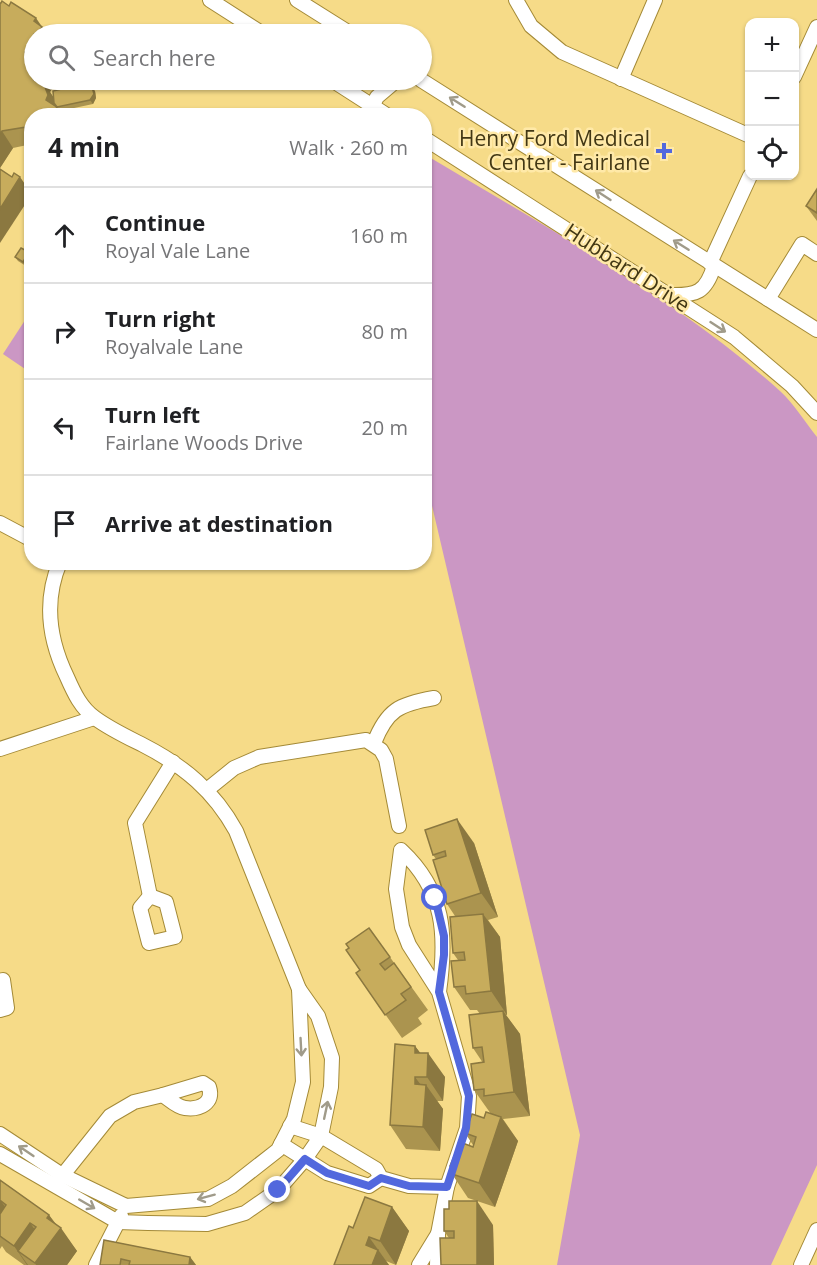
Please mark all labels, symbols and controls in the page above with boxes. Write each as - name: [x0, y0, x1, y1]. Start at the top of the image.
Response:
- map controls: [745, 18, 799, 180]
- button: +: [745, 18, 799, 72]
- search box: [24, 24, 432, 90]
- icon: search: [45, 41, 78, 74]
- text: Search here: [93, 42, 216, 72]
- button: −: [745, 72, 799, 126]
- one-way arrow: [449, 96, 466, 108]
- place label: Henry Ford Medical Center - Fairlane: [459, 124, 650, 176]
- button: locate: [745, 126, 799, 180]
- text: 4 min: [48, 129, 120, 165]
- text: Walk · 260 m: [289, 134, 408, 161]
- marker: Henry Ford Medical Center - Fairlane: [655, 142, 673, 160]
- one-way arrow: [595, 189, 612, 201]
- text: Continue: [105, 207, 205, 237]
- street label: Hubbard Drive: [560, 216, 696, 318]
- icon: ahead: [48, 219, 81, 252]
- text: 160 m: [350, 222, 408, 249]
- text: Royal Vale Lane: [105, 237, 250, 264]
- one-way arrow: [673, 239, 690, 251]
- text: Turn right: [105, 303, 216, 333]
- icon: right: [48, 315, 81, 348]
- text: 80 m: [361, 318, 408, 345]
- one-way arrow: [710, 321, 726, 333]
- text: Royalvale Lane: [105, 333, 243, 360]
- text: Turn left: [105, 399, 200, 429]
- icon: left: [48, 411, 81, 444]
- text: 20 m: [361, 414, 408, 441]
- text: Fairlane Woods Drive: [105, 429, 303, 456]
- icon: arrive: [48, 507, 81, 540]
- text: Arrive at destination: [105, 508, 333, 538]
- route start: [421, 884, 447, 910]
- one-way arrow: [296, 1037, 307, 1057]
- one-way arrow: [321, 1101, 332, 1120]
- one-way arrow: [18, 1145, 35, 1157]
- route end: [264, 1176, 290, 1202]
- one-way arrow: [197, 1192, 216, 1204]
- one-way arrow: [78, 1198, 95, 1210]

